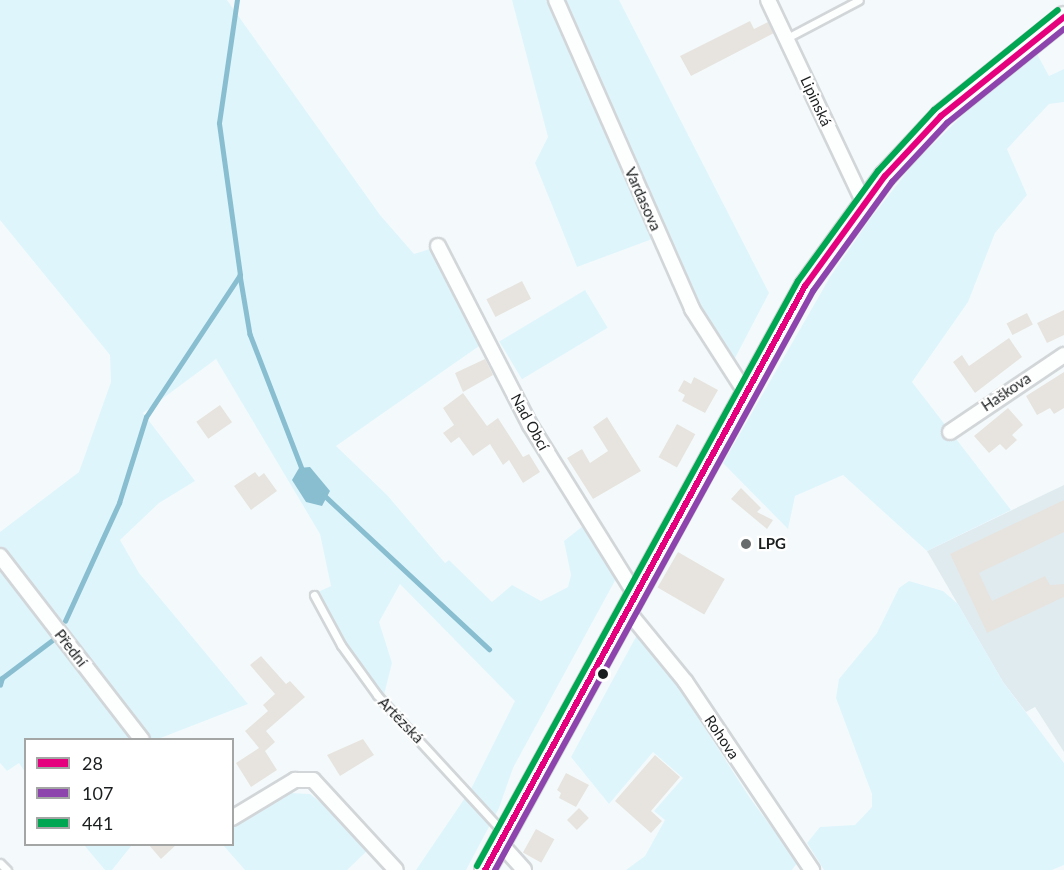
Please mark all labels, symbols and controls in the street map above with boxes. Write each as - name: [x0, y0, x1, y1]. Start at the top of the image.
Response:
- street label: Lipinská: [797, 73, 835, 129]
- street label: Vardasova: [621, 165, 665, 233]
- street label: Haškova: [978, 369, 1034, 415]
- street label: Nad Obcí: [507, 391, 553, 453]
- place label: LPG: [758, 535, 786, 553]
- marker: LPG: [739, 537, 753, 551]
- street label: Přední: [51, 626, 91, 670]
- unlabelled marker: [597, 668, 609, 680]
- street label: Artézská: [375, 693, 427, 747]
- street label: Rohova: [701, 712, 743, 762]
- legend: [24, 738, 234, 846]
- text: 28: [82, 752, 103, 774]
- text: 107: [82, 782, 113, 804]
- text: 441: [82, 812, 113, 834]

